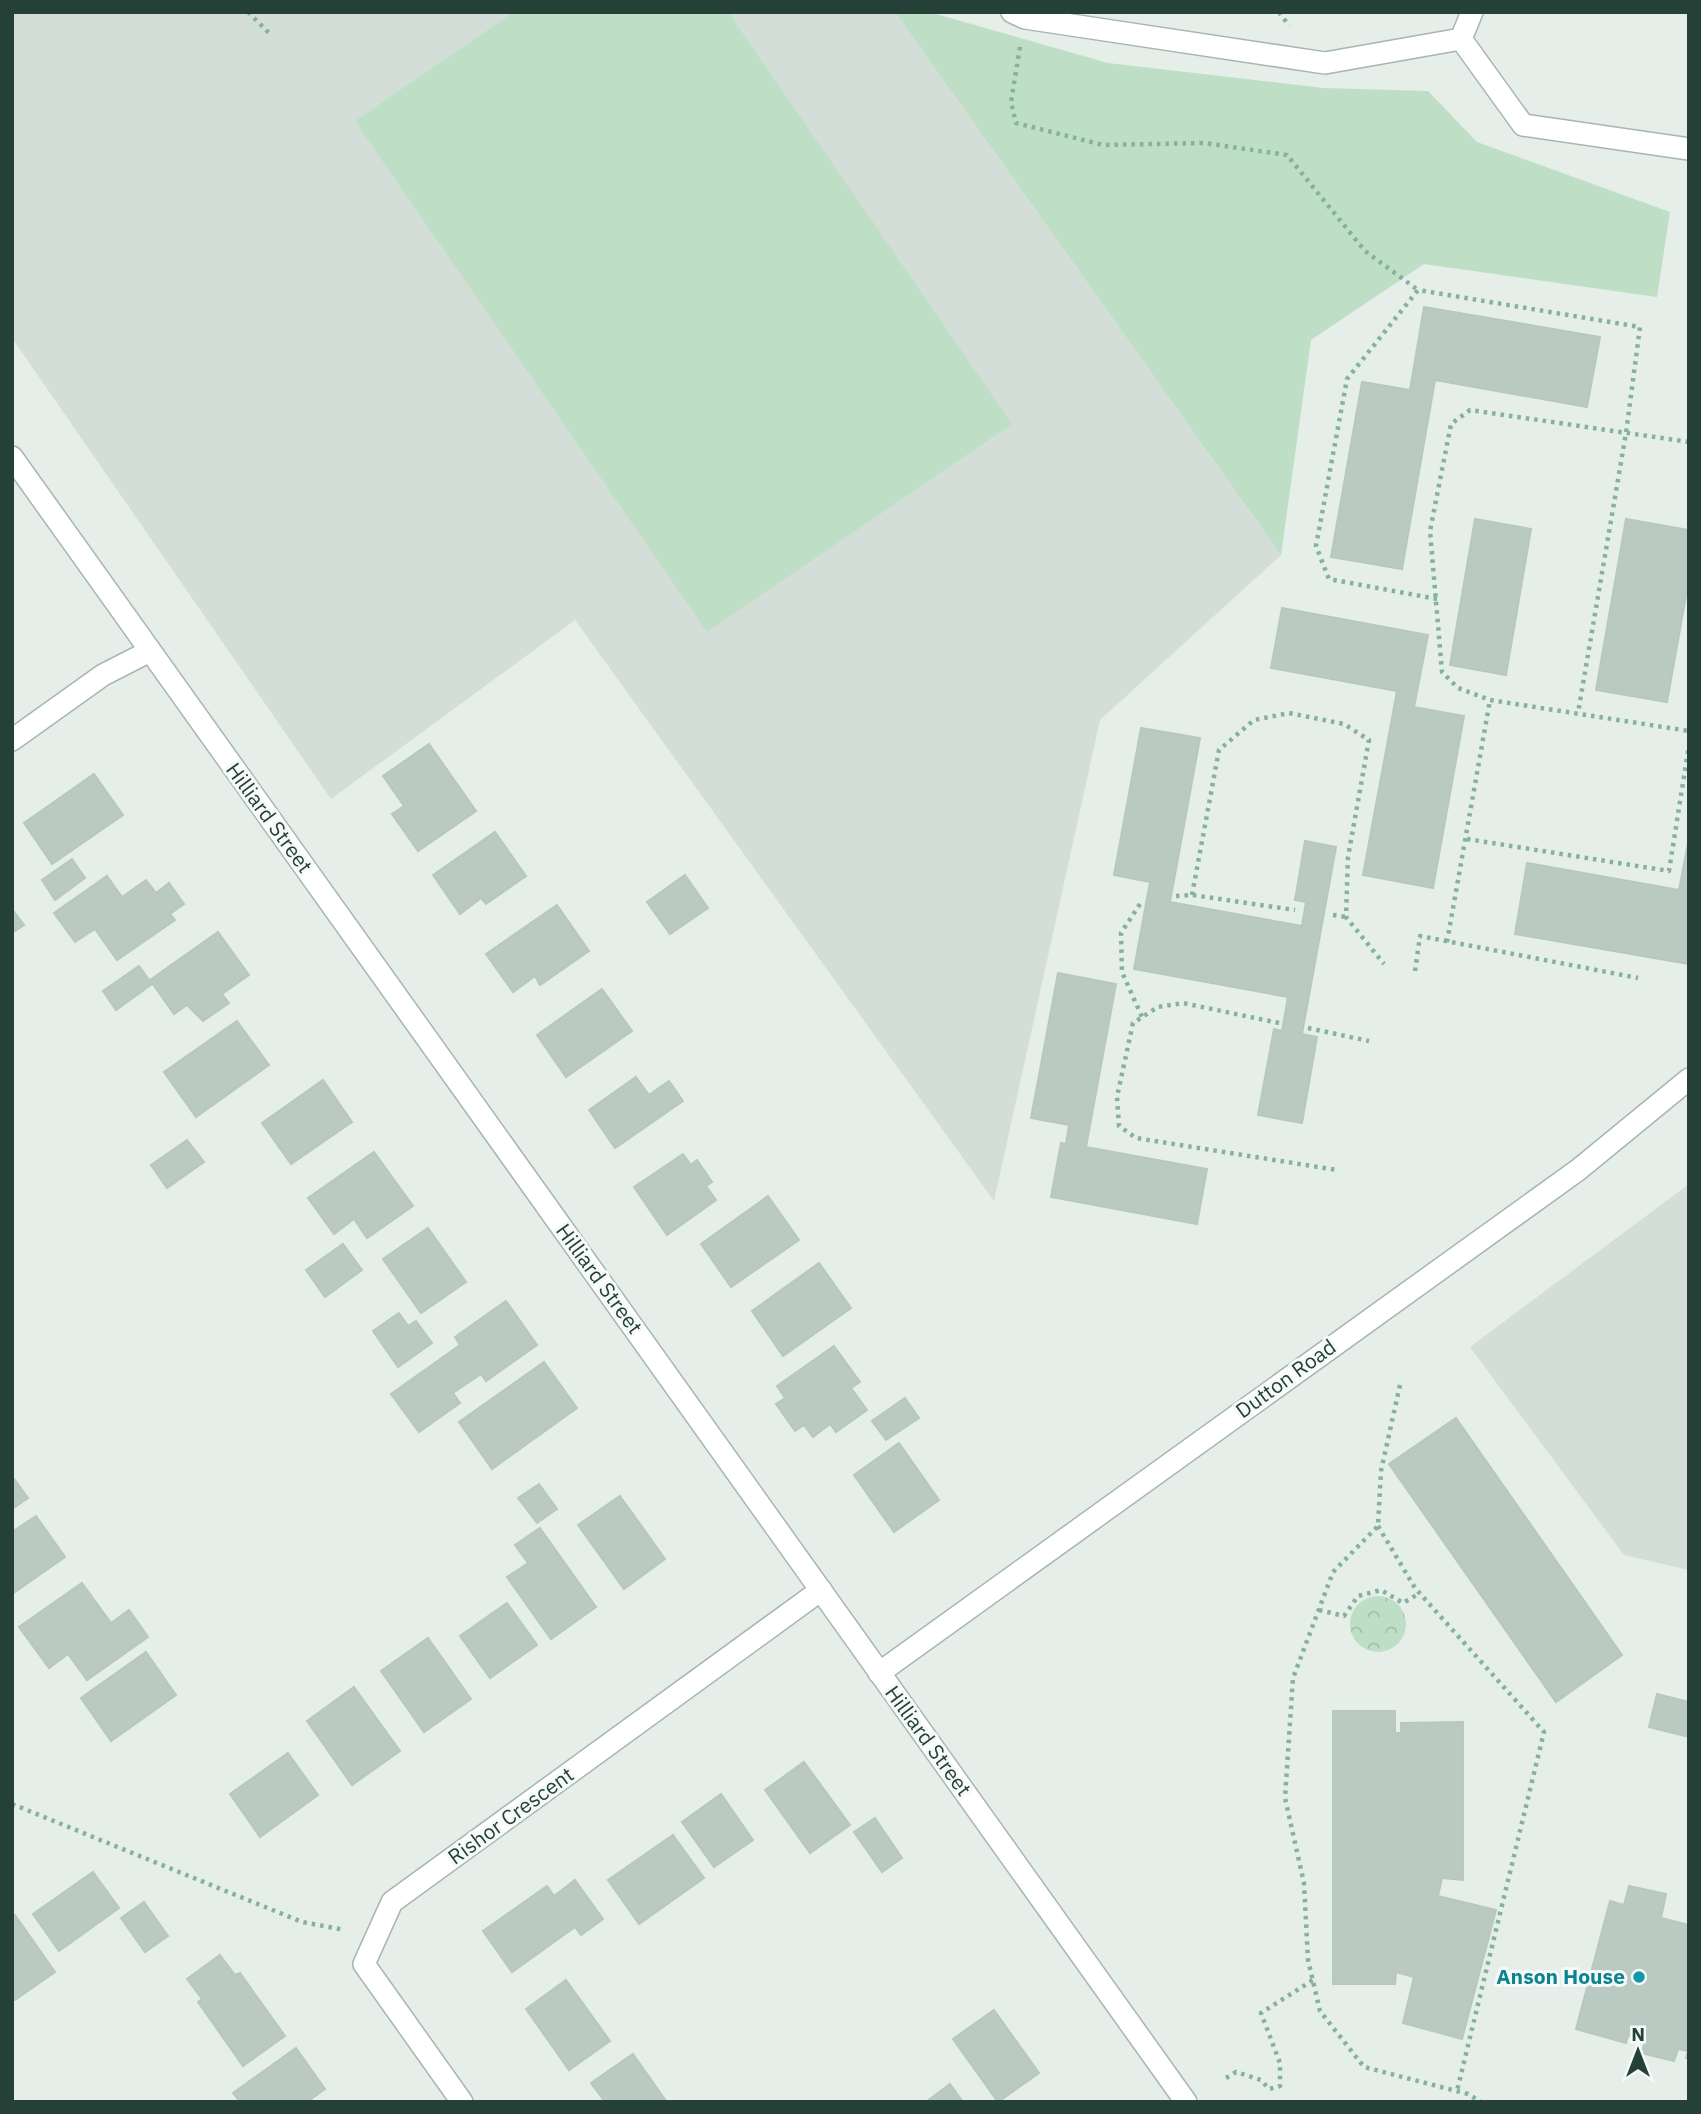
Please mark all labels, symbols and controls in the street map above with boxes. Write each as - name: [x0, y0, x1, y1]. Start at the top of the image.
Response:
- street label: Hilliard Street: [220, 757, 319, 878]
- street label: Hilliard Street: [550, 1218, 649, 1339]
- street label: Dutton Road: [1230, 1332, 1341, 1424]
- street label: Hilliard Street: [879, 1680, 978, 1801]
- street label: Rishor Crescent: [442, 1760, 579, 1870]
- place label: Anson House: [1496, 1962, 1625, 1990]
- marker: Anson House: [1631, 1969, 1647, 1985]
- north arrow: [1603, 2016, 1673, 2086]
- text: N: [1631, 2022, 1645, 2046]

